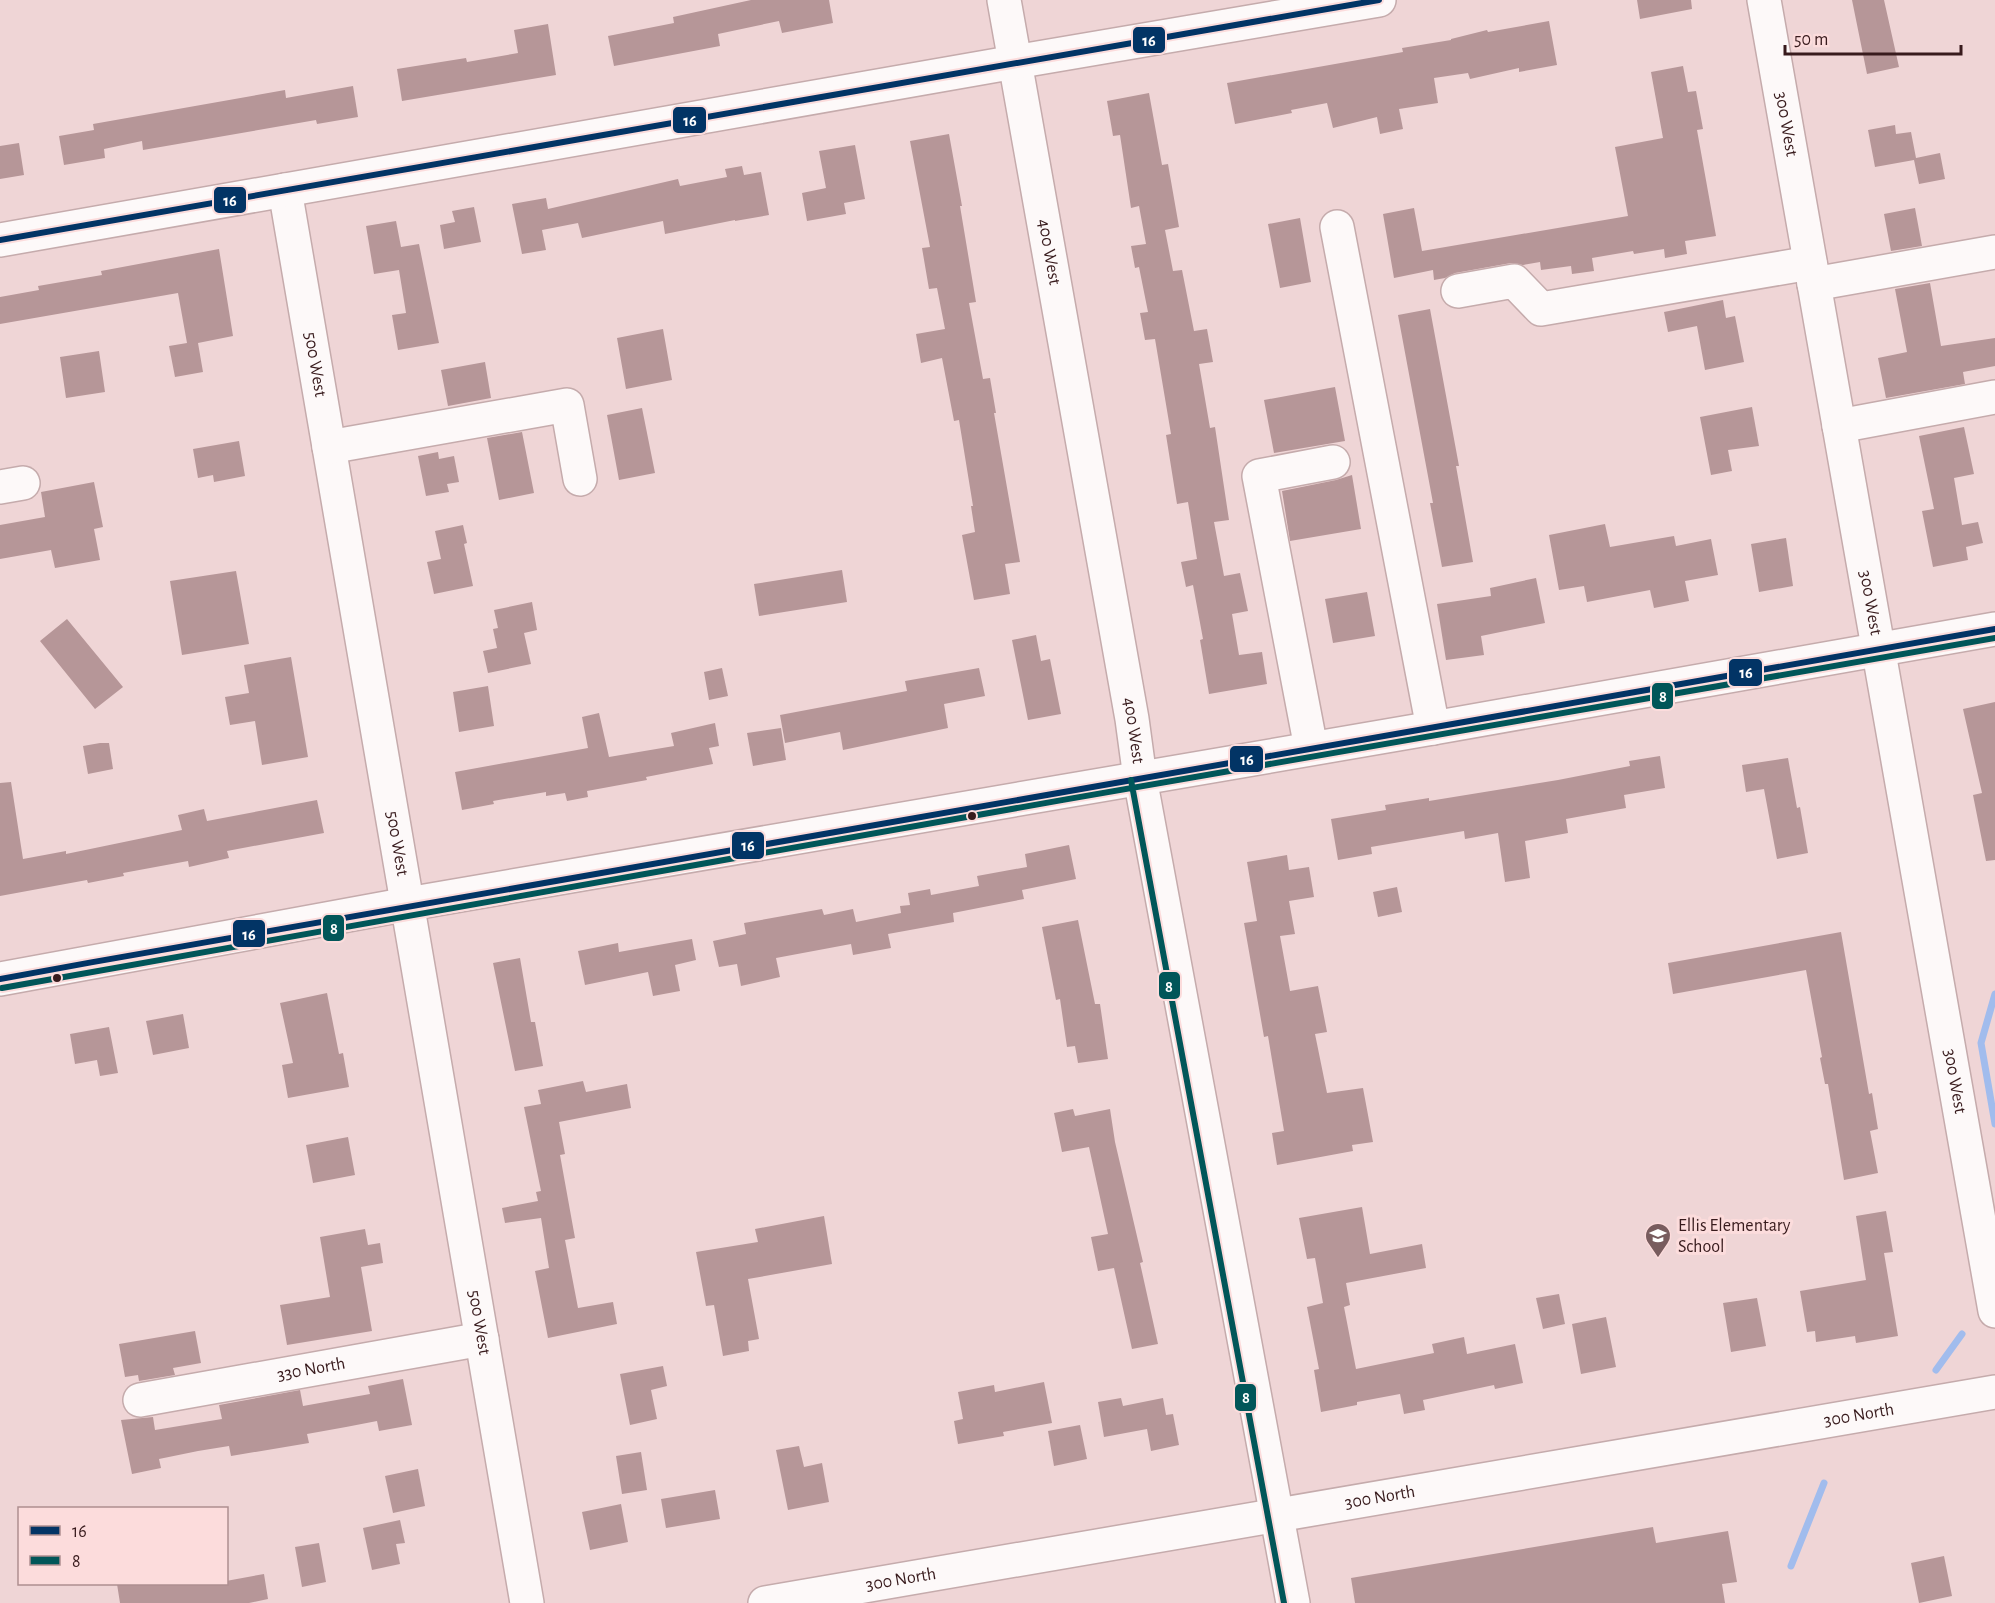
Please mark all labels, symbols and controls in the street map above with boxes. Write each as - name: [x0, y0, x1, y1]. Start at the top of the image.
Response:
- scale bar: [1785, 18, 1960, 56]
- line badge: 16: [1132, 26, 1166, 54]
- text: 50 m: [1794, 31, 1828, 49]
- text: 16: [1142, 33, 1156, 49]
- street label: 300 West: [1771, 90, 1800, 158]
- line badge: 16: [672, 106, 707, 134]
- text: 16: [683, 113, 697, 129]
- line badge: 16: [213, 186, 247, 214]
- text: 16: [223, 193, 237, 209]
- street label: 400 West: [1034, 218, 1064, 287]
- street label: 500 West: [300, 331, 329, 399]
- street label: 300 West: [1856, 569, 1885, 637]
- line badge: 16: [1728, 658, 1763, 687]
- text: 16: [1739, 665, 1753, 681]
- line badge: 8: [1651, 682, 1674, 710]
- text: 8: [1659, 689, 1667, 705]
- street label: 400 West: [1119, 696, 1147, 765]
- line badge: 16: [1229, 745, 1264, 773]
- text: 16: [1240, 752, 1254, 768]
- street label: 500 West: [383, 810, 411, 878]
- unlabelled marker: [966, 810, 978, 822]
- line badge: 16: [731, 831, 765, 860]
- text: 16: [741, 838, 755, 854]
- line badge: 8: [322, 914, 345, 942]
- line badge: 16: [232, 919, 266, 948]
- text: 8: [330, 921, 338, 937]
- text: 16: [242, 927, 256, 943]
- line badge: 8: [1158, 971, 1181, 1000]
- unlabelled marker: [51, 972, 63, 984]
- text: 8: [1165, 979, 1173, 995]
- street label: 300 West: [1940, 1048, 1969, 1115]
- place label: Ellis Elementary School: [1678, 1217, 1791, 1256]
- school or university icon: Ellis Elementary School: [1643, 1221, 1673, 1259]
- street label: 500 West: [465, 1289, 493, 1357]
- street label: 330 North: [276, 1355, 347, 1384]
- line badge: 8: [1234, 1383, 1257, 1412]
- text: 8: [1242, 1390, 1250, 1406]
- street label: 300 North: [1823, 1400, 1896, 1430]
- street label: 300 North: [1344, 1483, 1417, 1512]
- legend: [18, 1507, 228, 1585]
- text: 16: [72, 1523, 87, 1541]
- text: 8: [72, 1553, 81, 1571]
- street label: 300 North: [865, 1565, 938, 1595]

